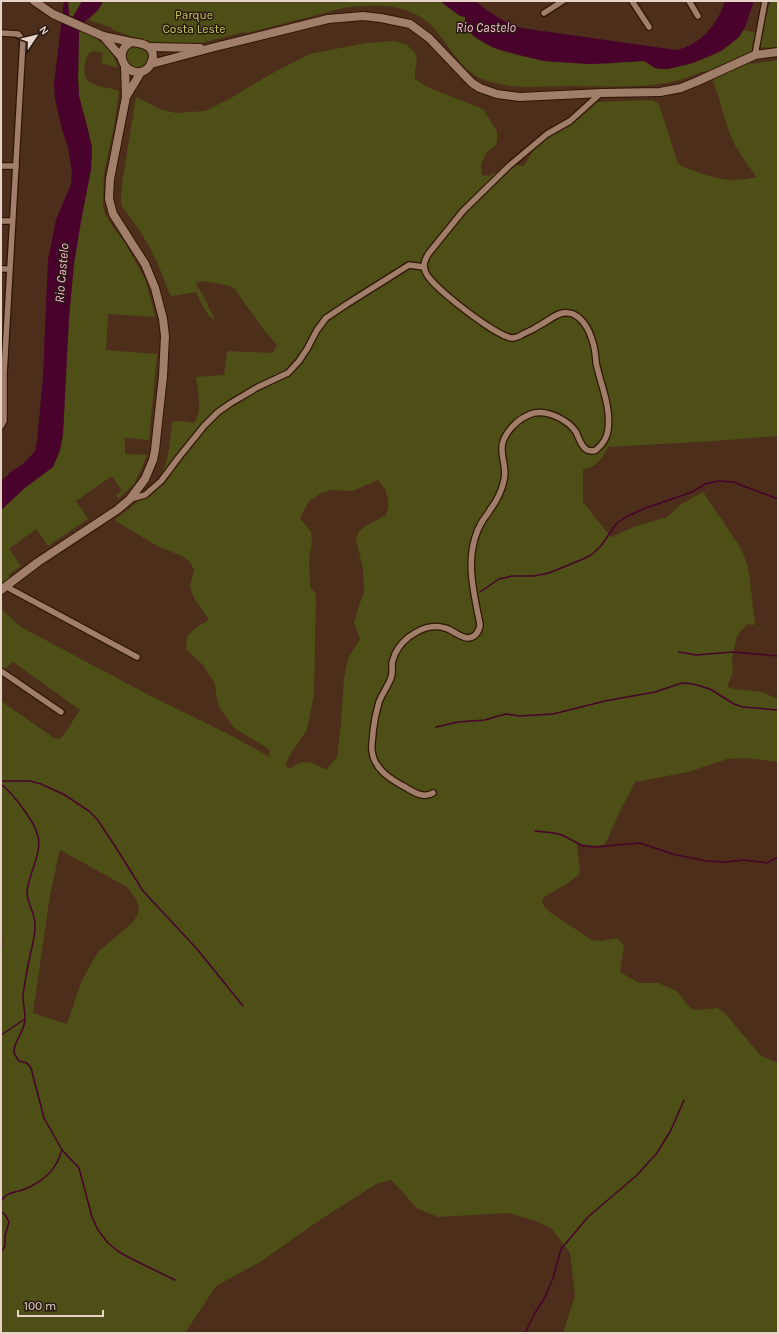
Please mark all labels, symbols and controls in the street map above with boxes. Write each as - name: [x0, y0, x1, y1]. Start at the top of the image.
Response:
- park label: Parque Costa Leste: [163, 8, 225, 36]
- north arrow: [16, 16, 56, 56]
- water label: Rio Castelo: [456, 20, 517, 35]
- text: N: [36, 24, 51, 38]
- water label: Rio Castelo: [51, 242, 72, 303]
- scale bar: [18, 1292, 103, 1318]
- text: 100 m: [24, 1299, 56, 1313]

